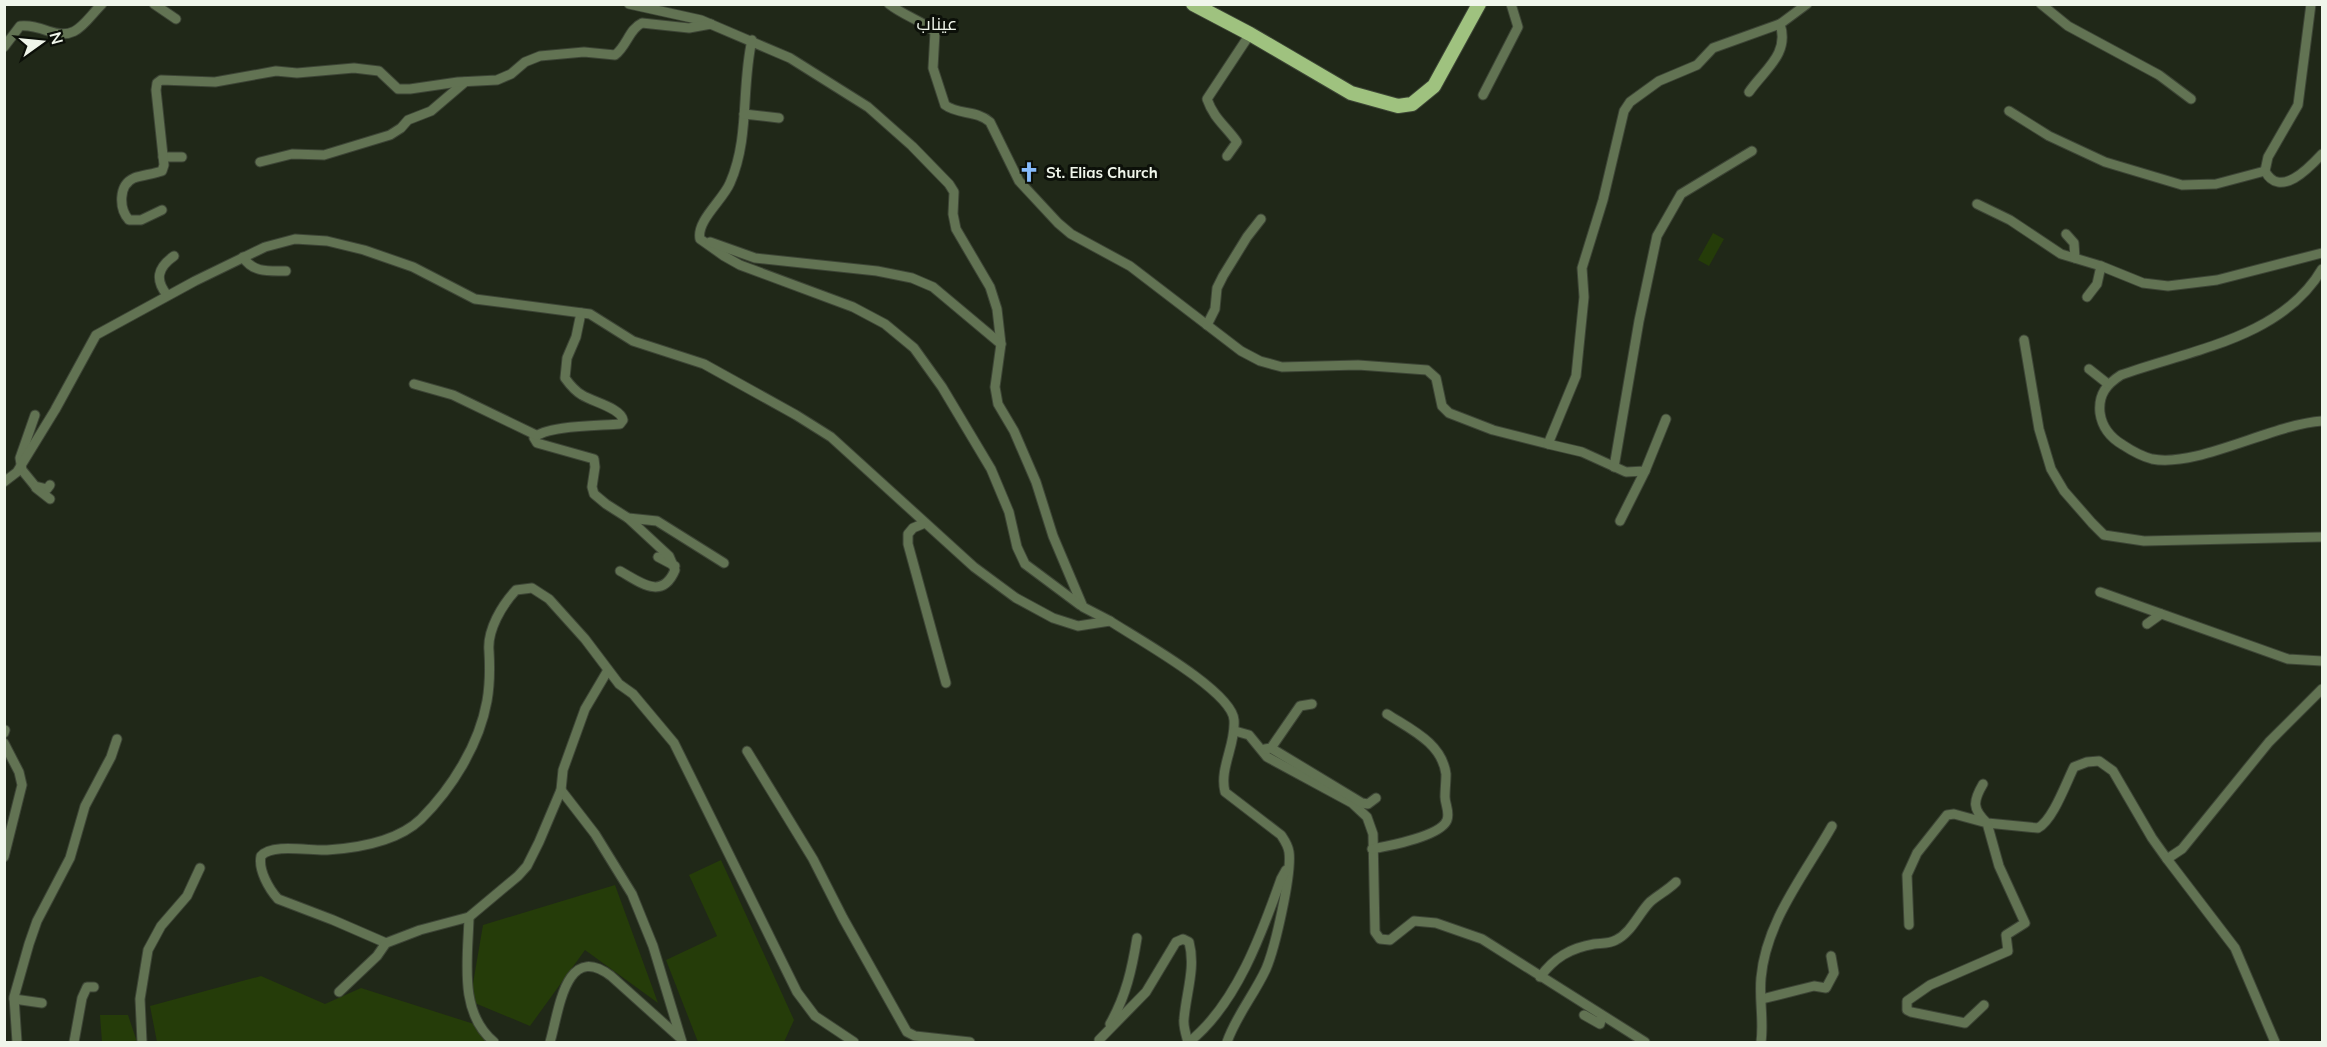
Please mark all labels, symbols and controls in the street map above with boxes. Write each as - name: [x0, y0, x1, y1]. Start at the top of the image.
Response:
- north arrow: [12, 12, 72, 72]
- district label: عيناب: [917, 12, 957, 35]
- text: N: [45, 30, 68, 47]
- church icon: St. Elias Church: [1017, 160, 1041, 184]
- place label: St. Elias Church: [1046, 163, 1158, 182]

